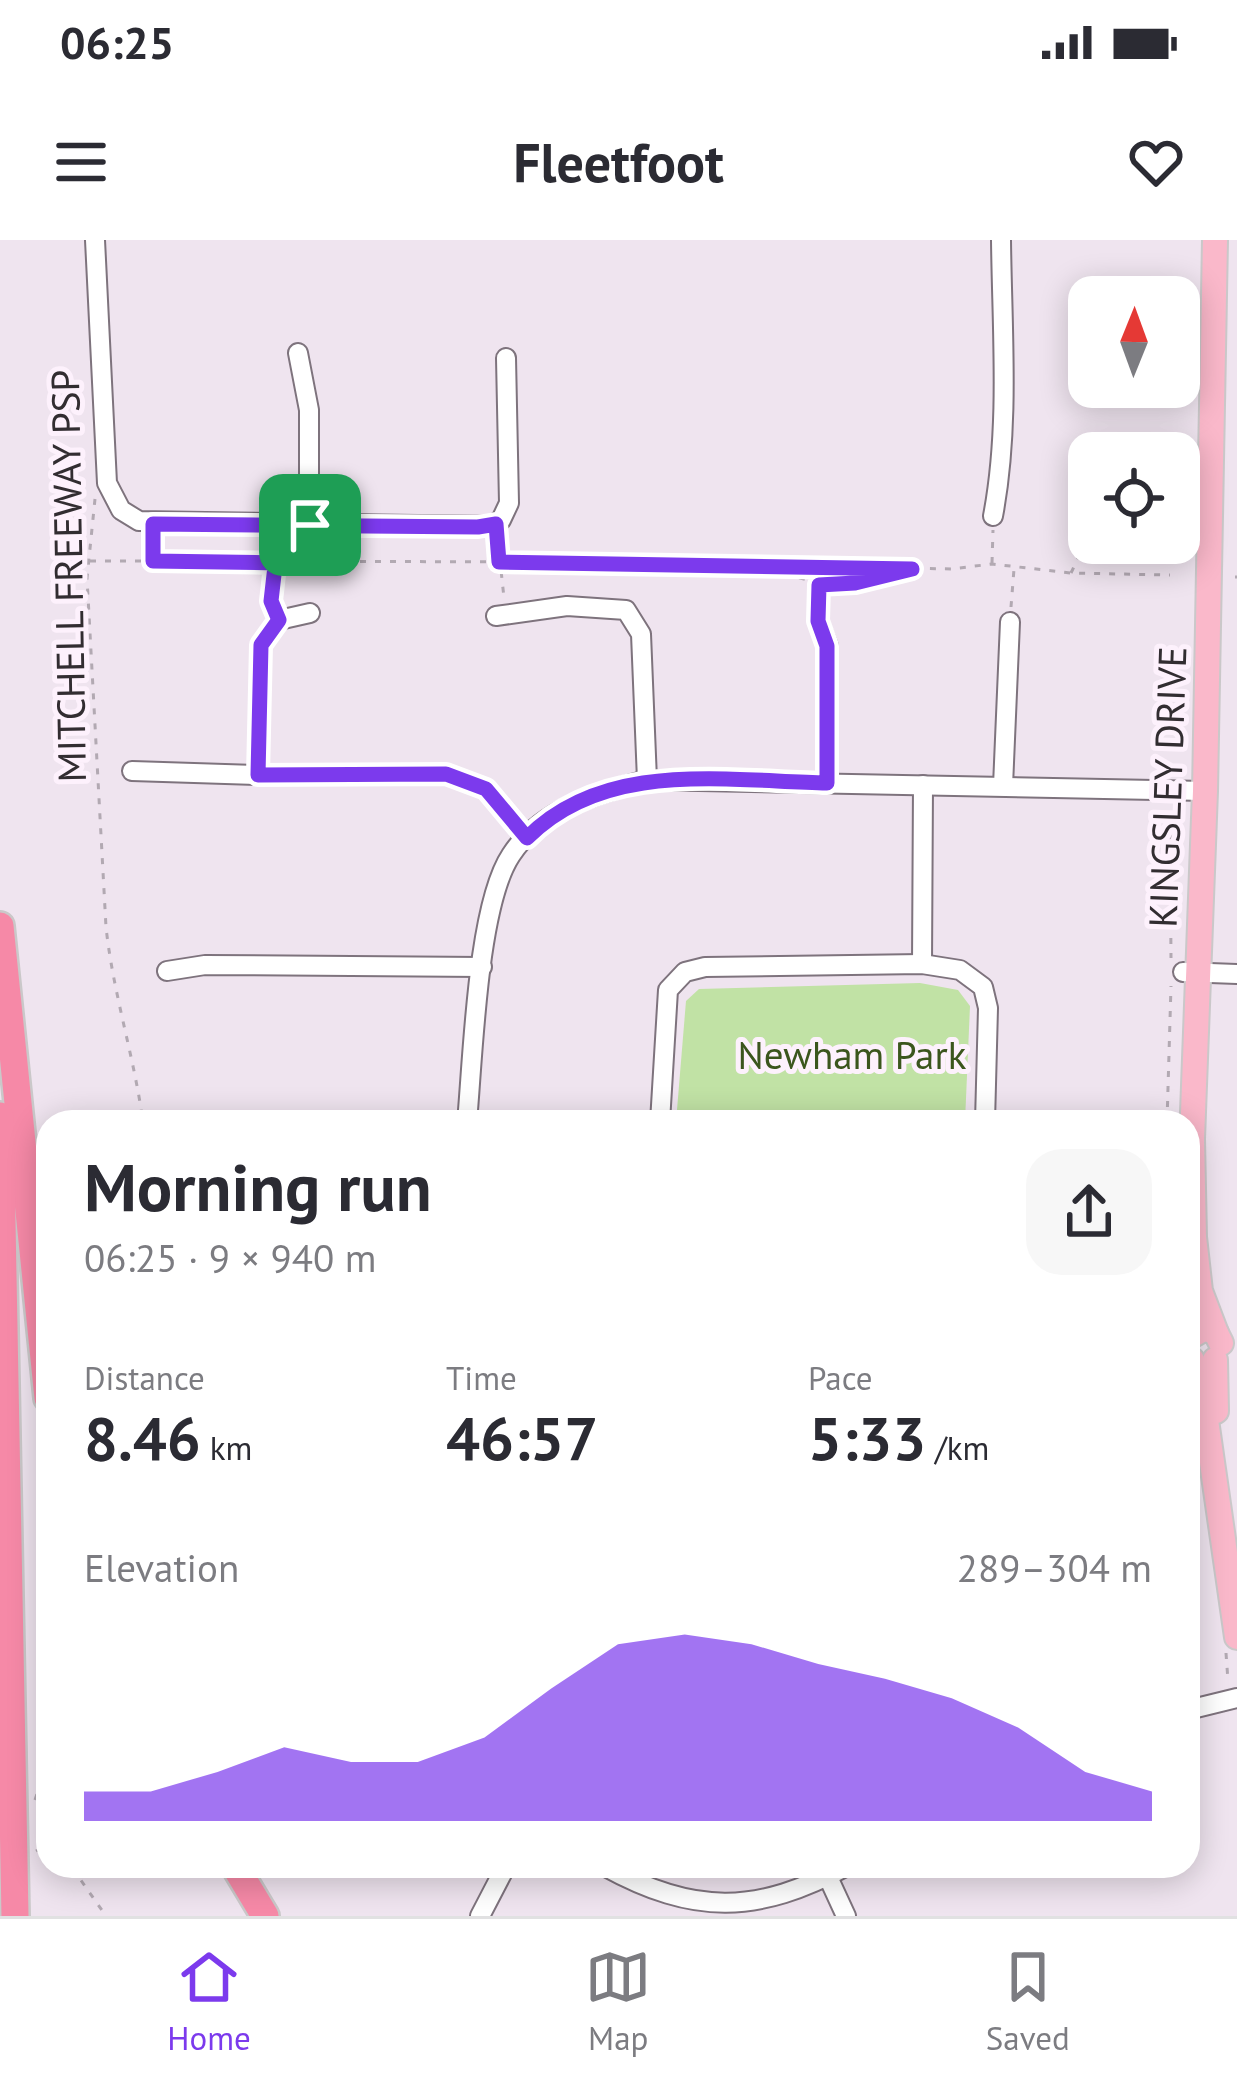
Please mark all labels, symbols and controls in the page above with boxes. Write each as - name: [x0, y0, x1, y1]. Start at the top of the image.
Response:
- text: 06:25: [60, 13, 174, 71]
- text: Fleetfoot: [513, 127, 724, 197]
- icon: menu: [48, 129, 114, 195]
- icon: heart: [1123, 129, 1189, 195]
- north arrow: [1068, 276, 1200, 408]
- map controls: [1068, 276, 1200, 564]
- street label: MITCHELL FREEWAY PSP: [39, 369, 97, 783]
- button: locate: [1068, 432, 1200, 564]
- pin: [259, 474, 361, 576]
- icon: arrive: [277, 492, 343, 558]
- street label: KINGSLEY DRIVE: [1137, 646, 1197, 928]
- park label: Newham Park: [738, 1029, 967, 1080]
- text: Morning run: [84, 1144, 432, 1229]
- button: share: [1026, 1149, 1152, 1275]
- text: 06:25 · 9 × 940 m: [84, 1232, 376, 1283]
- text: Distance: [84, 1356, 205, 1399]
- text: Time: [446, 1356, 517, 1399]
- text: Pace: [808, 1356, 873, 1399]
- text: 8.46: [84, 1399, 201, 1477]
- text: 46:57: [446, 1399, 598, 1477]
- text: 5:33: [808, 1399, 926, 1477]
- text: km: [201, 1426, 252, 1469]
- text: /km: [926, 1426, 989, 1469]
- text: Elevation: [84, 1542, 239, 1593]
- text: 289–304 m: [957, 1542, 1152, 1593]
- tab: Home: [167, 1944, 251, 2059]
- tab: Map: [585, 1944, 651, 2059]
- tab: Saved: [986, 1944, 1070, 2059]

